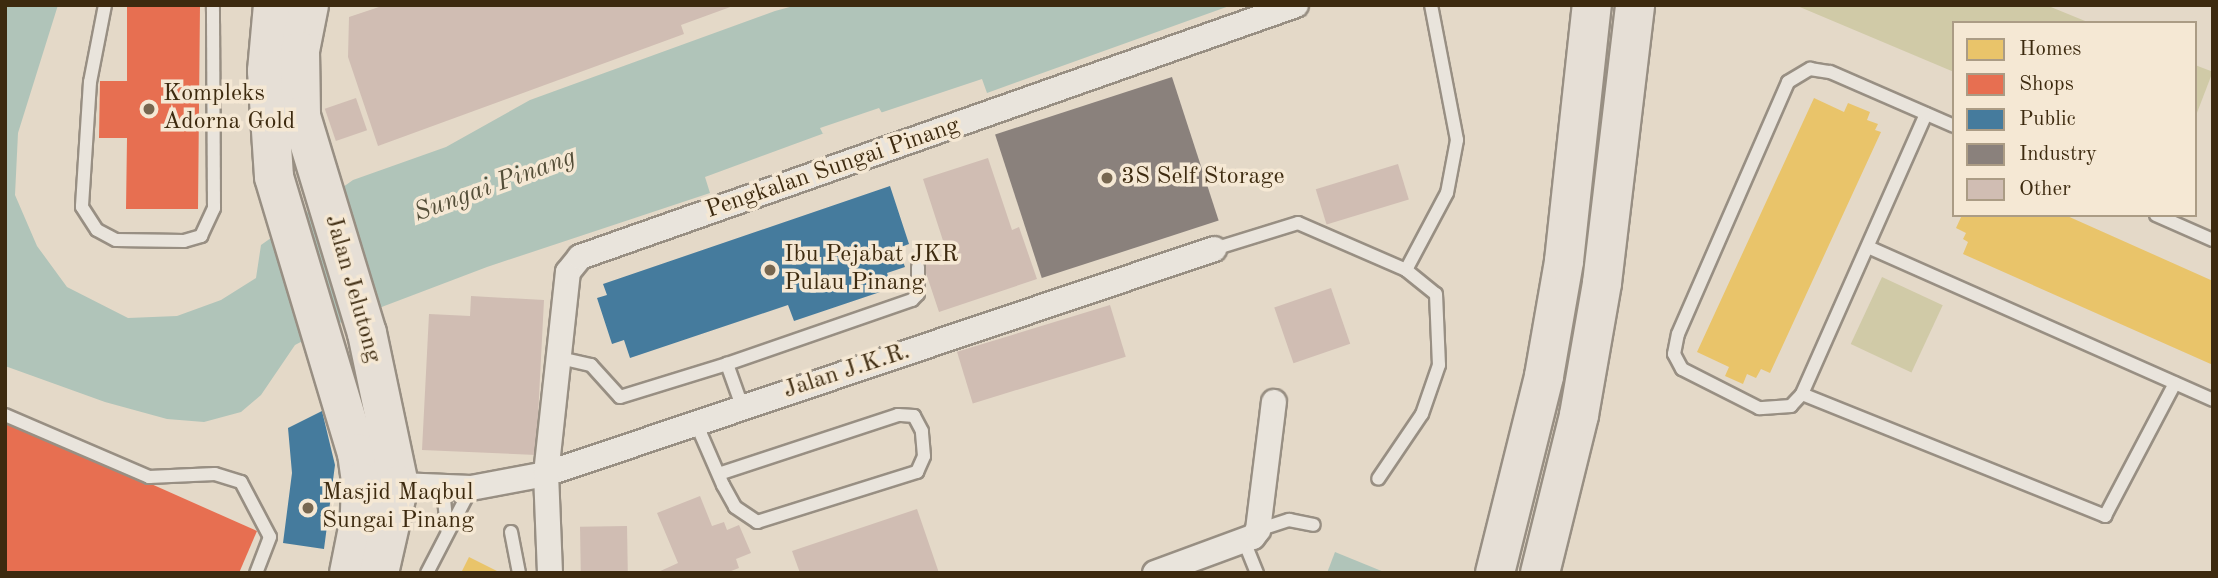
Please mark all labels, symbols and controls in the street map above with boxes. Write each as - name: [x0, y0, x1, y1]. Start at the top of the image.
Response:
- legend: [1952, 21, 2197, 217]
- text: Homes: [2019, 39, 2081, 60]
- text: Shops: [2019, 74, 2074, 95]
- place label: Kompleks Adorna Gold: [163, 81, 295, 137]
- marker: Kompleks Adorna Gold: [141, 101, 157, 117]
- text: Public: [2019, 109, 2076, 130]
- street label: Pengkalan Sungai Pinang: [702, 112, 964, 226]
- water label: Sungai Pinang: [410, 142, 580, 230]
- text: Industry: [2019, 144, 2097, 165]
- place label: 3S Self Storage: [1121, 164, 1284, 192]
- marker: 3S Self Storage: [1099, 170, 1115, 186]
- text: Other: [2019, 179, 2071, 200]
- street label: Jalan Jelutong: [317, 212, 387, 366]
- place label: Ibu Pejabat JKR Pulau Pinang: [784, 242, 958, 298]
- marker: Ibu Pejabat JKR Pulau Pinang: [762, 262, 778, 278]
- street label: Jalan J.K.R.: [780, 338, 914, 406]
- place label: Masjid Maqbul Sungai Pinang: [322, 480, 474, 536]
- marker: Masjid Maqbul Sungai Pinang: [300, 500, 316, 516]

